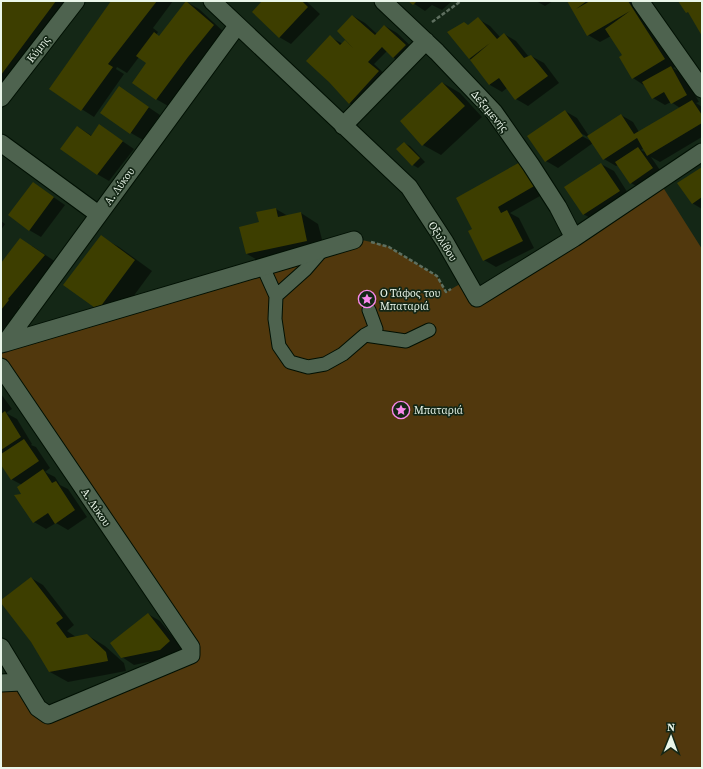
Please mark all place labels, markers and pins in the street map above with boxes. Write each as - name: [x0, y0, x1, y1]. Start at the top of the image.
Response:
- place label: Ο Τάφος του Μπαταριά: [380, 286, 440, 314]
- place icon: Ο Τάφος του Μπαταριά: [357, 289, 377, 309]
- place icon: Μπαταριά: [391, 400, 411, 420]
- place label: Μπαταριά: [414, 403, 463, 418]

